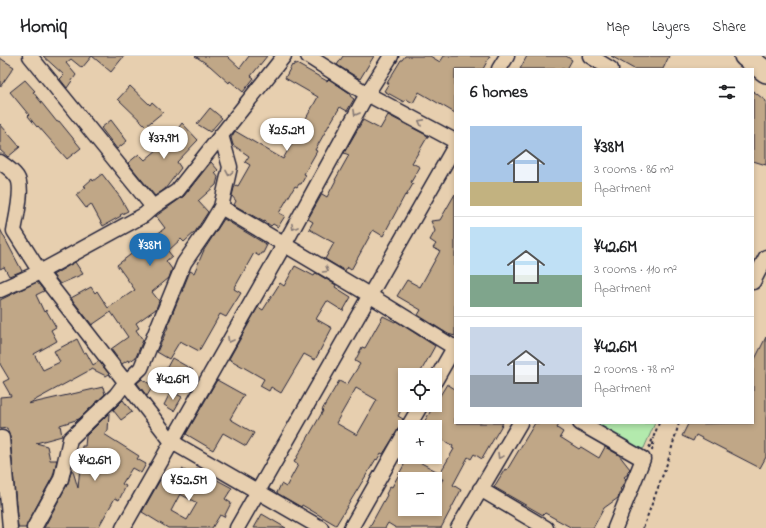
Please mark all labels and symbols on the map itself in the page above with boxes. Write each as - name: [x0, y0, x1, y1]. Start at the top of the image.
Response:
- one-way arrow: [354, 109, 361, 117]
- pin: ¥25.2M: [254, 118, 320, 152]
- one-way arrow: [418, 120, 425, 127]
- pin: ¥37.9M: [131, 126, 197, 160]
- one-way arrow: [225, 170, 233, 176]
- one-way arrow: [291, 223, 298, 230]
- pin: ¥38M: [126, 233, 174, 267]
- one-way arrow: [322, 266, 329, 273]
- one-way arrow: [227, 336, 234, 344]
- pin: ¥42.6M: [140, 367, 206, 401]
- pin: ¥42.6M: [62, 448, 128, 482]
- one-way arrow: [497, 452, 505, 459]
- pin: ¥52.5M: [156, 468, 222, 502]

